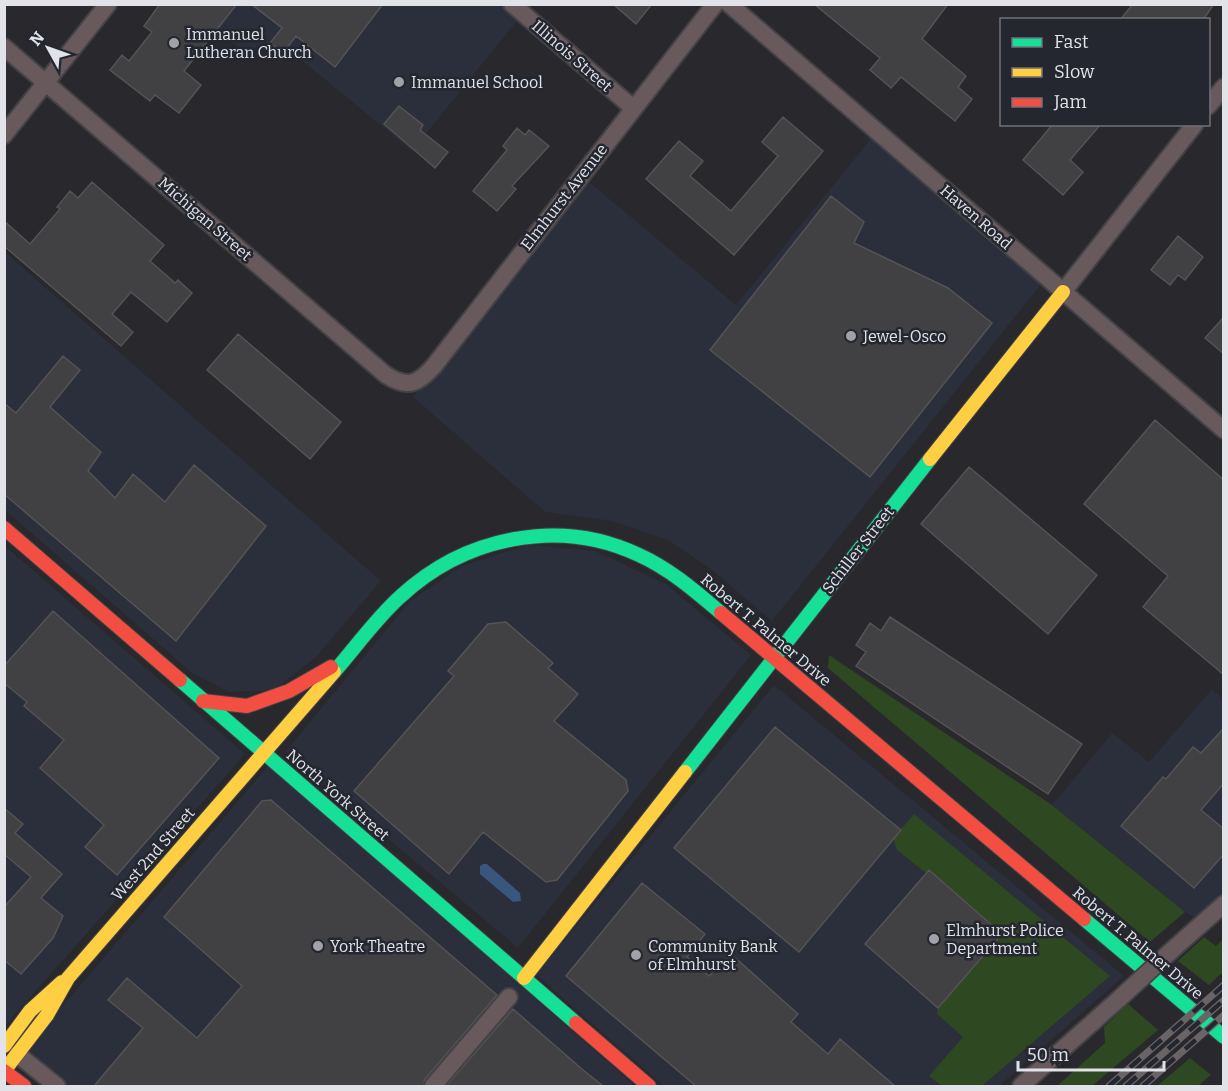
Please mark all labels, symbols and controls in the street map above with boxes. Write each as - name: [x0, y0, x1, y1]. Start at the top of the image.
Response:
- street label: Illinois Street: [528, 16, 616, 96]
- north arrow: [18, 18, 78, 78]
- legend: [1000, 18, 1210, 126]
- place label: Immanuel Lutheran Church: [186, 25, 312, 62]
- text: N: [26, 28, 48, 50]
- text: Fast: [1054, 31, 1089, 53]
- marker: Immanuel Lutheran Church: [167, 36, 181, 50]
- text: Slow: [1054, 61, 1095, 83]
- place label: Immanuel School: [411, 73, 543, 92]
- marker: Immanuel School: [392, 75, 406, 89]
- text: Jam: [1053, 91, 1087, 113]
- street label: Elmhurst Avenue: [517, 140, 611, 254]
- street label: Michigan Street: [154, 173, 256, 265]
- street label: Haven Road: [936, 181, 1016, 254]
- place label: Jewel-Osco: [862, 327, 946, 346]
- marker: Jewel-Osco: [844, 329, 858, 343]
- street label: Schiller Street: [818, 502, 898, 597]
- street label: Robert T. Palmer Drive: [697, 570, 835, 690]
- street label: North York Street: [283, 745, 393, 845]
- street label: West 2nd Street: [107, 803, 199, 904]
- street label: Robert T. Palmer Drive: [1069, 883, 1207, 1003]
- place label: Elmhurst Police Department: [946, 921, 1064, 958]
- marker: Elmhurst Police Department: [927, 932, 941, 946]
- place label: York Theatre: [330, 937, 425, 956]
- place label: Community Bank of Elmhurst: [648, 937, 778, 974]
- marker: York Theatre: [311, 939, 325, 953]
- marker: Community Bank of Elmhurst: [629, 948, 643, 962]
- scale bar: [1018, 1034, 1164, 1072]
- text: 50 m: [1027, 1044, 1069, 1066]

